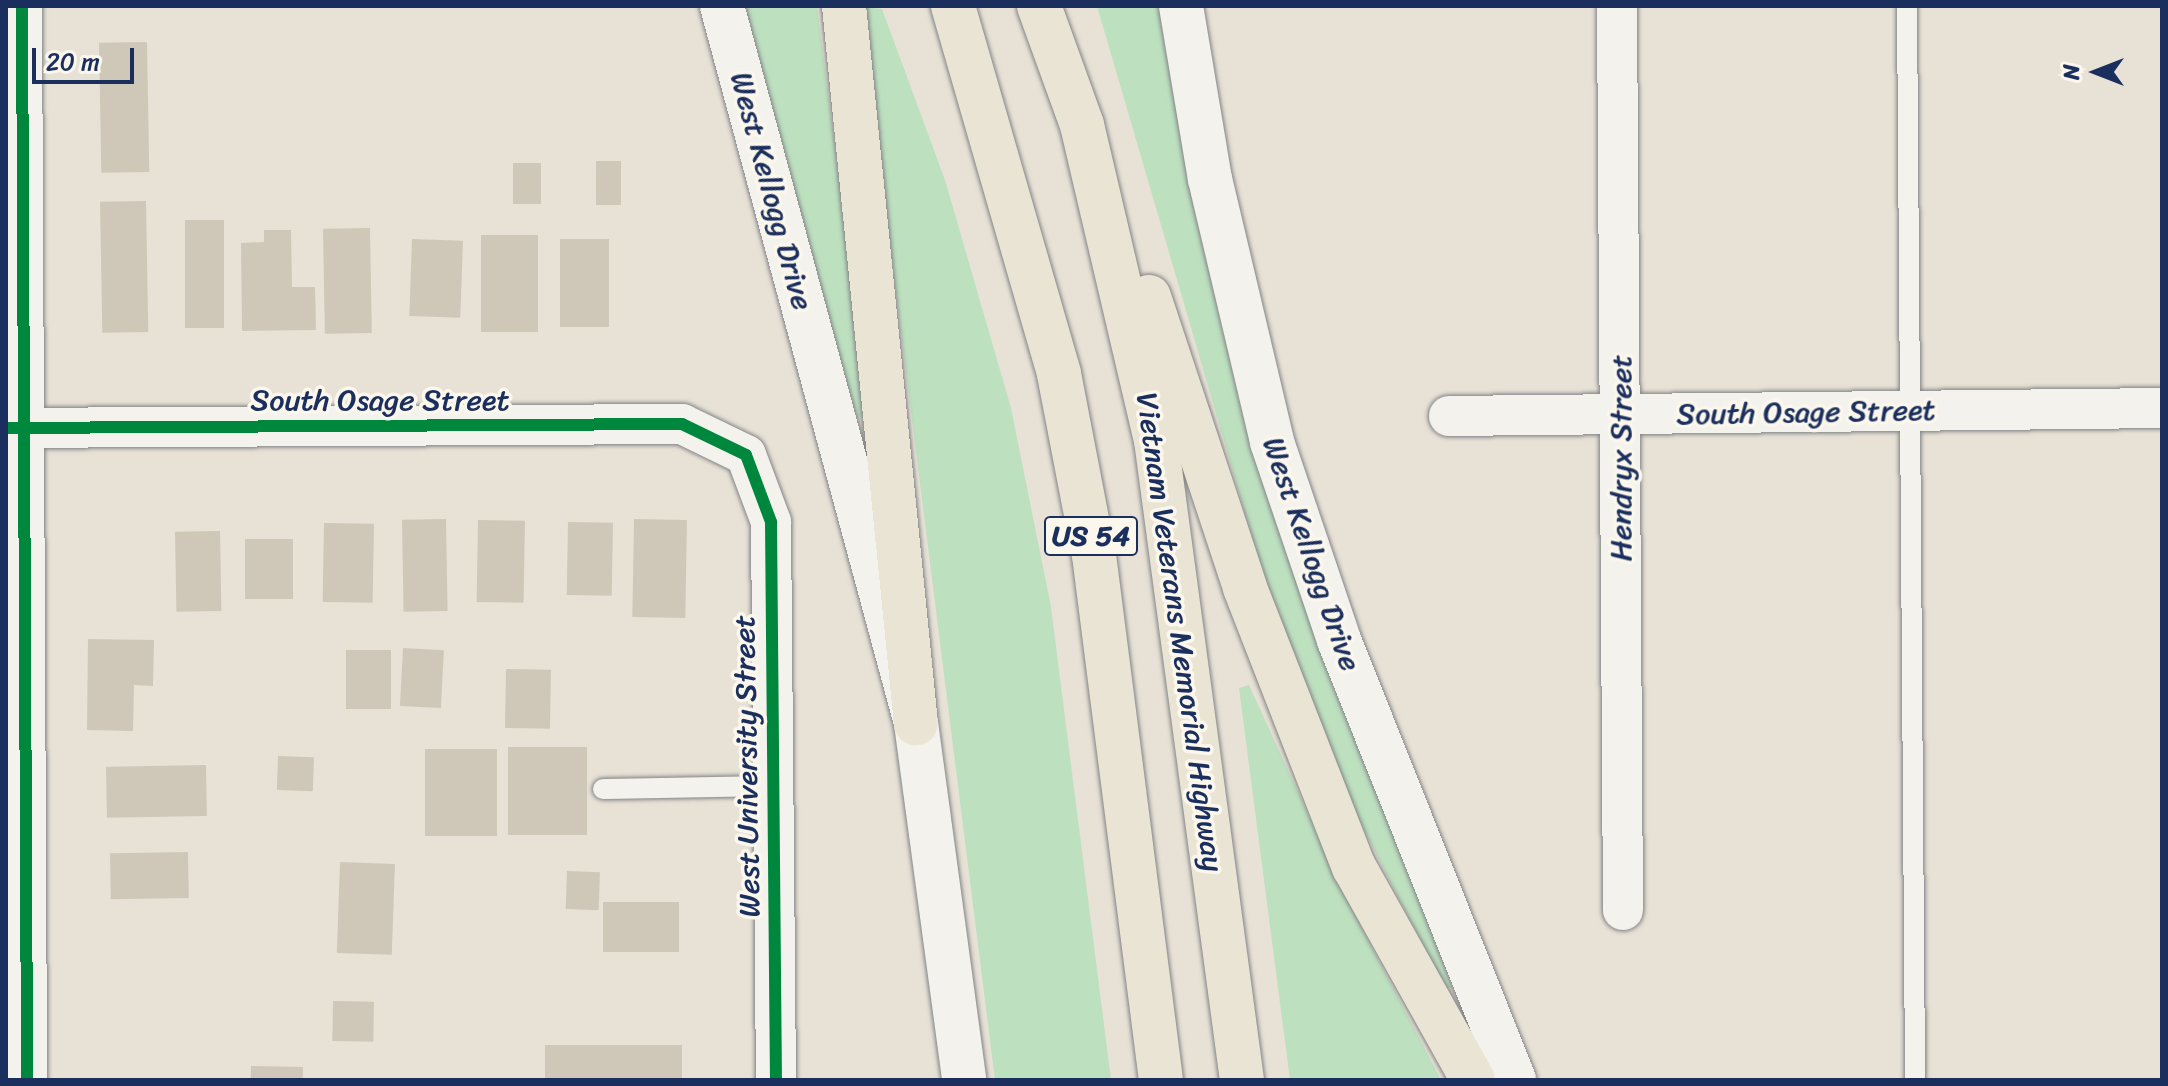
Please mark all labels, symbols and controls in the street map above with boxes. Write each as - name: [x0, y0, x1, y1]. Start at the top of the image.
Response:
- scale bar: [36, 32, 138, 82]
- north arrow: [2056, 32, 2136, 112]
- text: 20 m: [46, 41, 100, 83]
- text: N: [2052, 64, 2091, 80]
- street label: West Kellogg Drive: [723, 68, 821, 314]
- street label: Hendryx Street: [1603, 355, 1639, 561]
- street label: South Osage Street: [250, 382, 510, 418]
- street label: Vietnam Veterans Memorial Highway: [1129, 390, 1231, 874]
- street label: South Osage Street: [1675, 392, 1937, 432]
- street label: West Kellogg Drive: [1255, 432, 1369, 676]
- road number: US 54: [1043, 512, 1139, 560]
- street label: West University Street: [726, 613, 768, 919]

